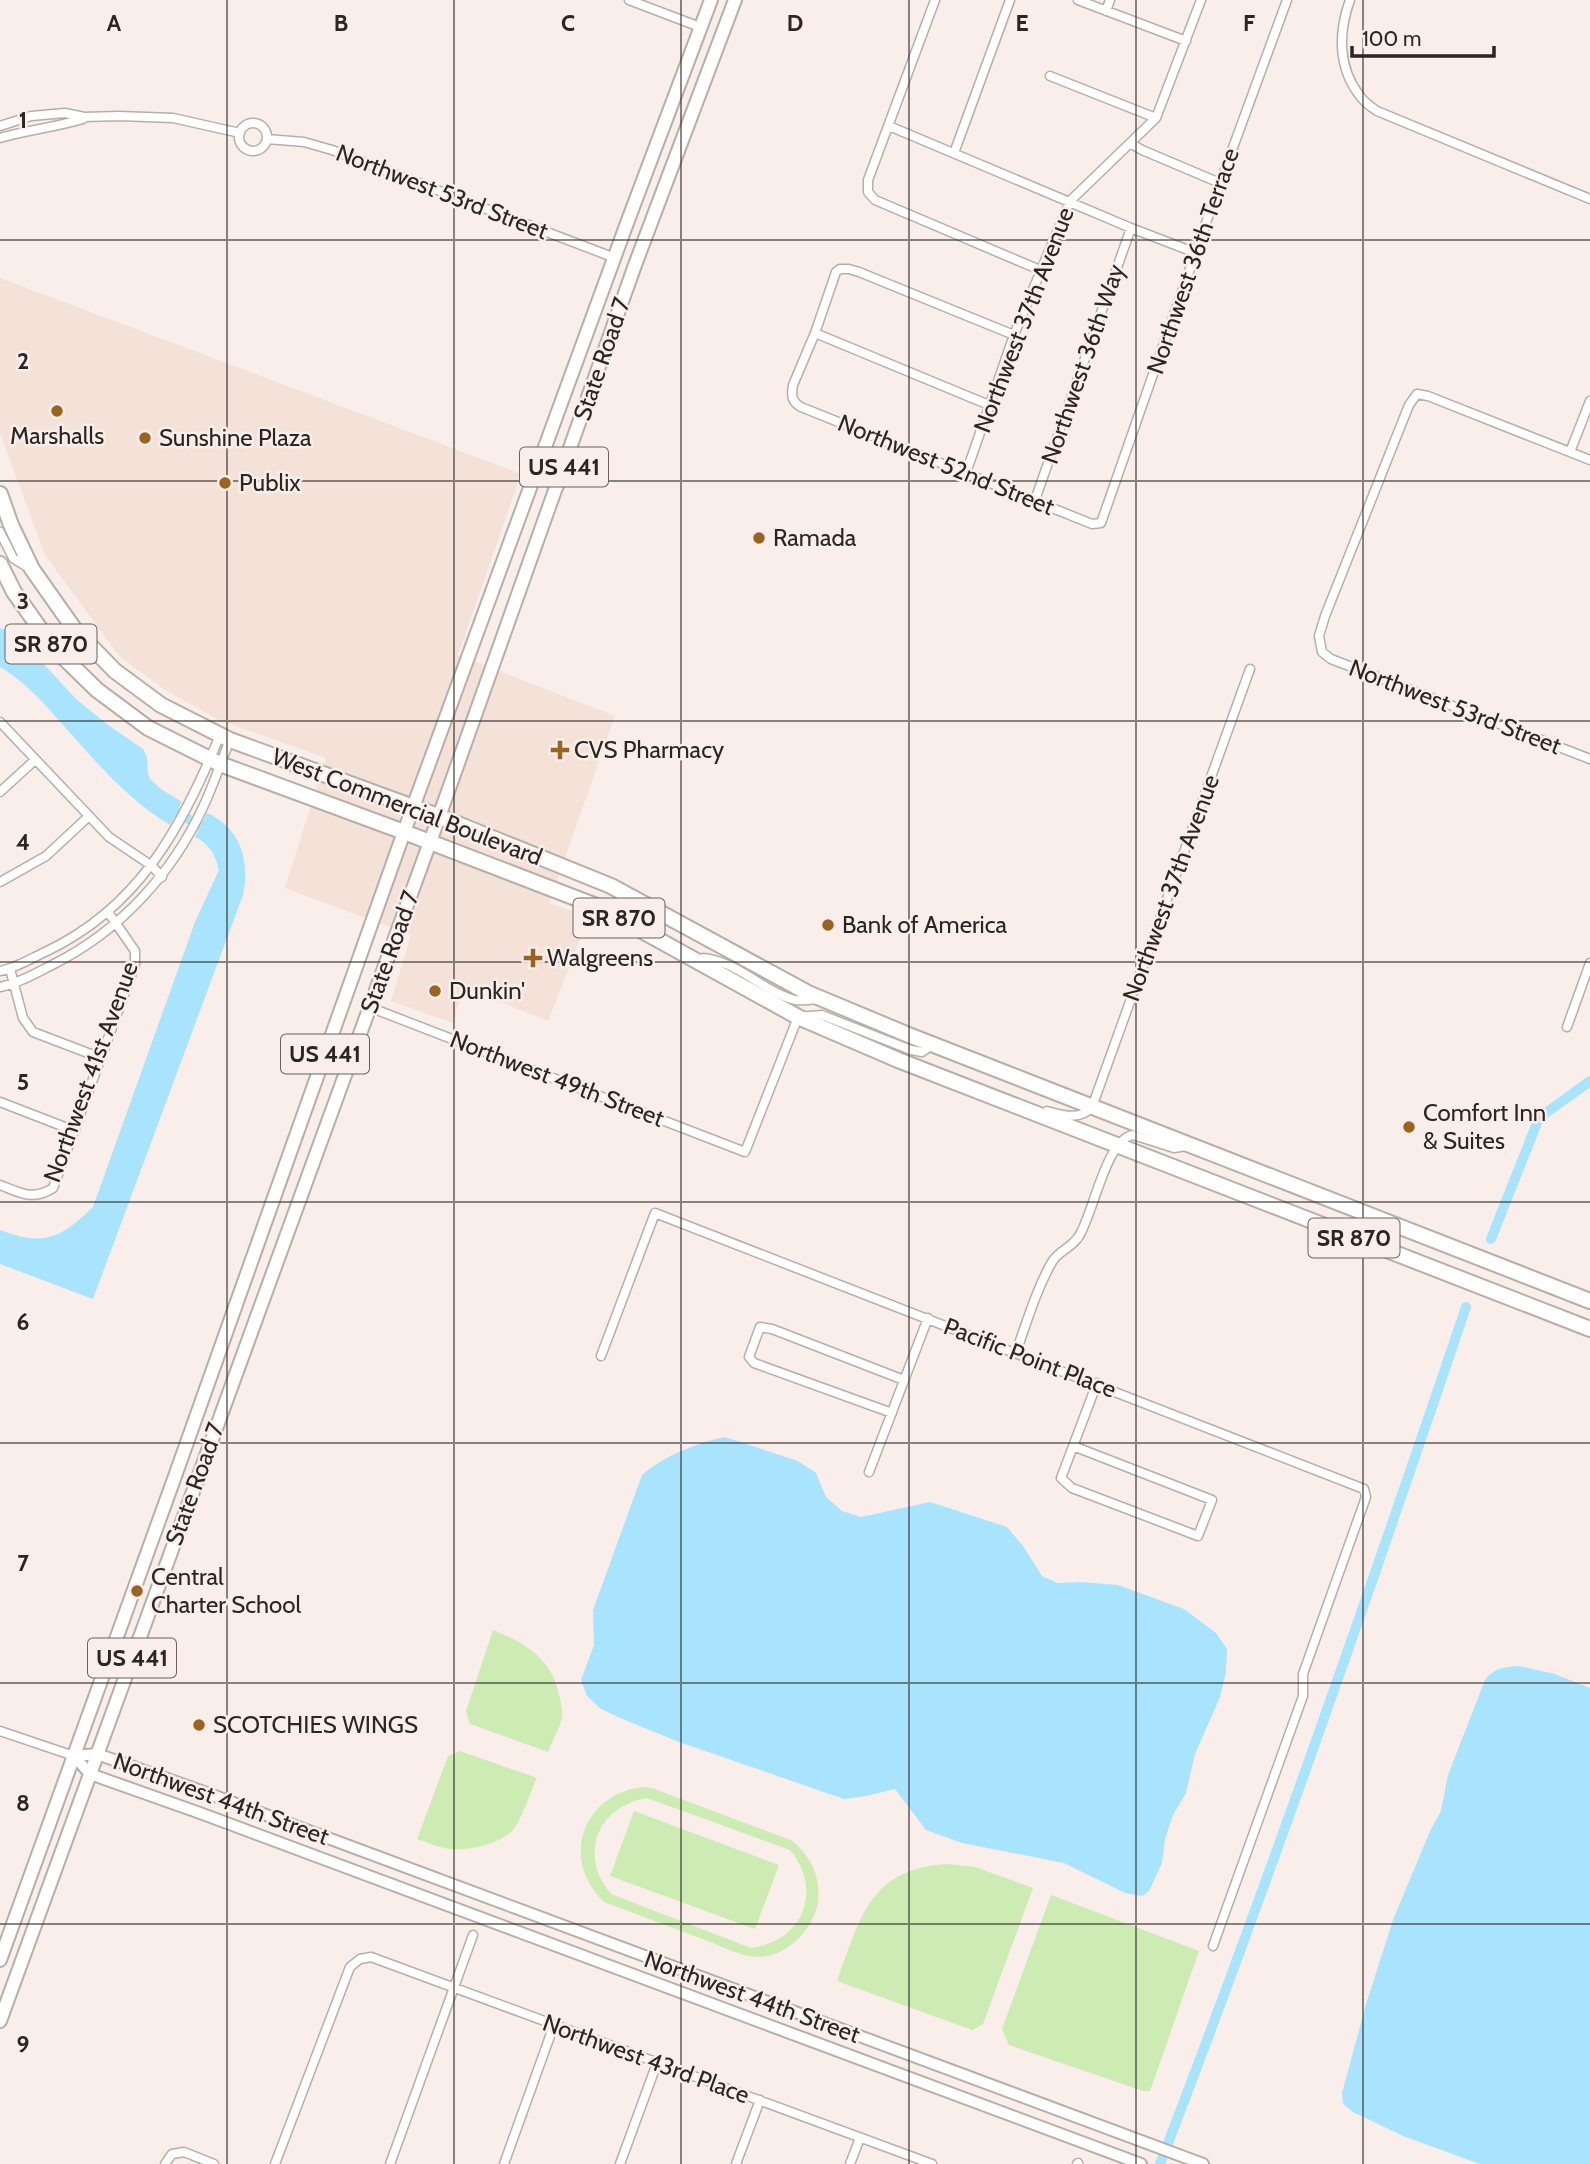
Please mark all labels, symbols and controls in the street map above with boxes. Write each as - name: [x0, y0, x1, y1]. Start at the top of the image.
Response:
- text: A: [107, 9, 122, 37]
- text: B: [334, 9, 348, 37]
- text: C: [561, 9, 575, 37]
- text: D: [787, 9, 803, 37]
- text: E: [1015, 9, 1029, 37]
- text: F: [1243, 9, 1255, 37]
- scale bar: [1352, 14, 1494, 58]
- text: 100 m: [1362, 26, 1421, 51]
- text: 1: [19, 106, 27, 134]
- street label: Northwest 53rd Street: [332, 138, 552, 245]
- street label: Northwest 36th Terrace: [1140, 144, 1245, 378]
- street label: Northwest 37th Avenue: [967, 203, 1080, 437]
- street label: Northwest 36th Way: [1035, 260, 1130, 467]
- street label: State Road 7: [567, 293, 636, 424]
- text: 2: [17, 347, 29, 375]
- marker: Marshalls: [49, 403, 65, 419]
- street label: Northwest 52nd Street: [834, 408, 1059, 521]
- place label: Marshalls: [10, 421, 104, 450]
- place label: Sunshine Plaza: [159, 423, 312, 452]
- marker: Sunshine Plaza: [137, 430, 153, 446]
- road number: US 441: [520, 447, 608, 486]
- place label: Publix: [239, 468, 301, 497]
- marker: Publix: [217, 475, 233, 491]
- place label: Ramada: [773, 523, 857, 552]
- marker: Ramada: [751, 530, 767, 546]
- text: 3: [17, 587, 29, 615]
- road number: SR 870: [5, 624, 96, 664]
- street label: Northwest 53rd Street: [1345, 653, 1565, 760]
- place label: CVS Pharmacy: [574, 735, 724, 764]
- street label: West Commercial Boulevard: [268, 742, 546, 871]
- marker: CVS Pharmacy: [552, 742, 568, 758]
- street label: Northwest 37th Avenue: [1116, 771, 1225, 1005]
- text: 4: [16, 828, 30, 856]
- street label: State Road 7: [354, 887, 425, 1017]
- road number: SR 870: [574, 898, 664, 937]
- place label: Bank of America: [842, 910, 1008, 939]
- marker: Bank of America: [820, 917, 836, 933]
- place label: Walgreens: [547, 943, 653, 972]
- marker: Walgreens: [525, 950, 541, 966]
- street label: Northwest 41st Avenue: [37, 958, 144, 1186]
- place label: Dunkin': [449, 976, 525, 1005]
- marker: Dunkin': [427, 983, 443, 999]
- street label: Northwest 49th Street: [446, 1024, 668, 1133]
- road number: US 441: [281, 1035, 369, 1074]
- text: 5: [17, 1068, 29, 1096]
- place label: Comfort Inn & Suites: [1423, 1098, 1546, 1155]
- marker: Comfort Inn & Suites: [1401, 1119, 1417, 1135]
- road number: SR 870: [1308, 1218, 1400, 1258]
- text: 6: [17, 1308, 29, 1336]
- street label: Pacific Point Place: [940, 1311, 1121, 1404]
- street label: State Road 7: [159, 1419, 230, 1549]
- text: 7: [17, 1549, 29, 1577]
- place label: Central Charter School: [151, 1562, 301, 1619]
- marker: Central Charter School: [129, 1583, 145, 1599]
- road number: US 441: [88, 1638, 176, 1678]
- place label: SCOTCHIES WINGS: [213, 1710, 418, 1739]
- marker: SCOTCHIES WINGS: [191, 1717, 207, 1733]
- street label: Northwest 44th Street: [109, 1746, 333, 1851]
- text: 8: [16, 1789, 30, 1817]
- street label: Northwest 44th Street: [640, 1944, 864, 2049]
- street label: Northwest 43rd Place: [539, 2008, 754, 2109]
- text: 9: [17, 2030, 29, 2058]

